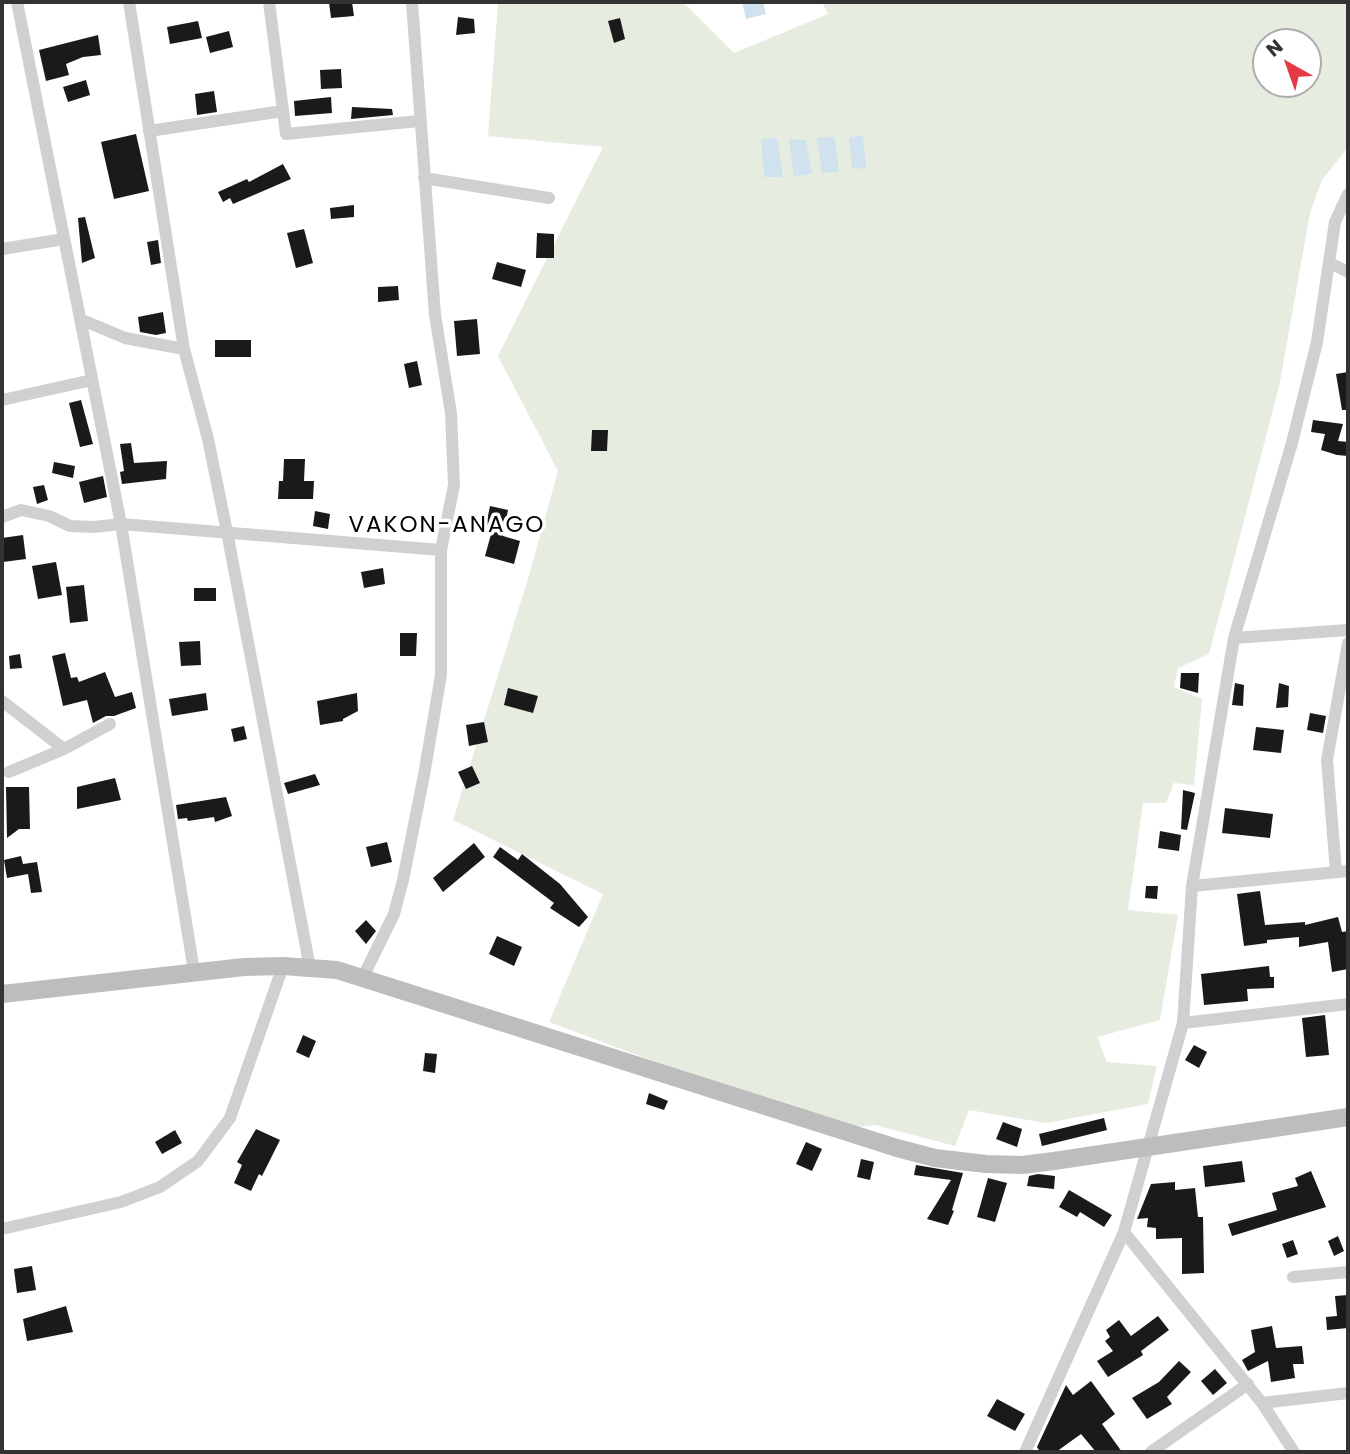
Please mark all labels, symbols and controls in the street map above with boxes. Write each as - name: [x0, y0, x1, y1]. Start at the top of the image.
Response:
- north arrow: [1252, 28, 1322, 98]
- text: N: [1260, 33, 1289, 63]
- district label: VAKON-ANAGO: [350, 512, 544, 540]

